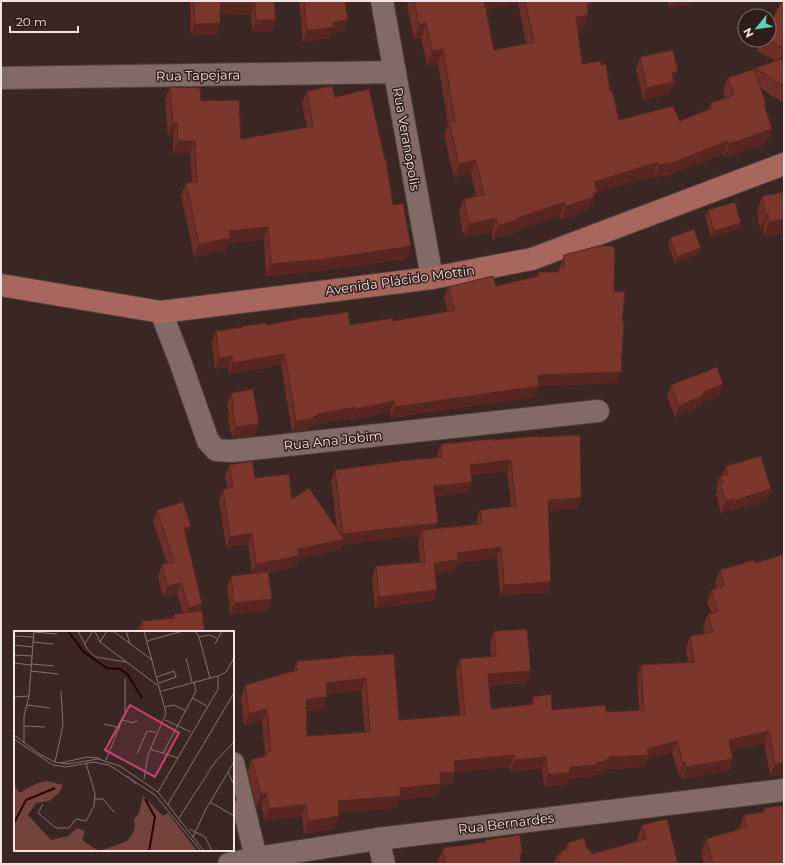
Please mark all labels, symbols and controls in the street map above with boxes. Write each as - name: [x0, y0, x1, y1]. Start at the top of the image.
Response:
- scale bar: [10, 8, 78, 34]
- north arrow: [737, 8, 777, 48]
- text: 20 m: [16, 14, 47, 29]
- text: N: [740, 26, 757, 40]
- street label: Rua Tapejara: [156, 66, 240, 84]
- street label: Rua Veranópolis: [390, 86, 424, 192]
- street label: Avenida Plácido Mottin: [324, 262, 476, 298]
- street label: Rua Ana Jobim: [283, 427, 383, 453]
- inset map: [14, 631, 234, 851]
- street label: Rua Bernardes: [457, 809, 555, 837]

